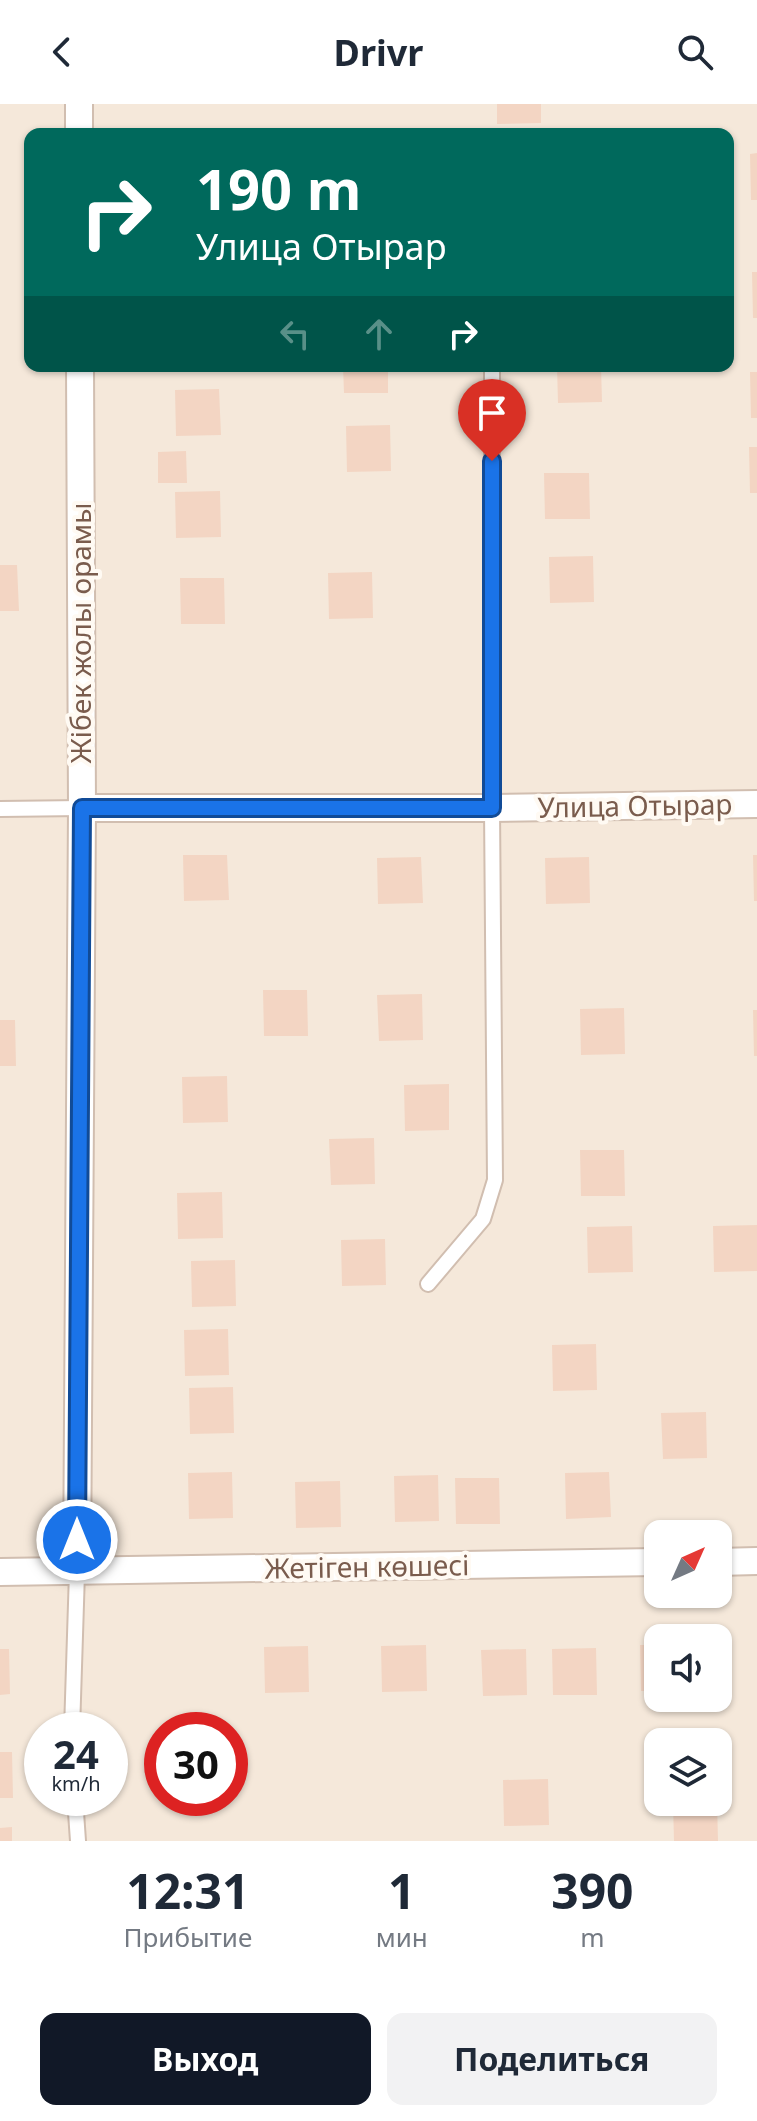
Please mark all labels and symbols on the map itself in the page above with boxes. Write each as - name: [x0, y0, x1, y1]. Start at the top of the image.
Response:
- pin: [458, 379, 526, 461]
- street label: Жібек жолы орамы: [61, 502, 99, 764]
- street label: Улица Отырар: [537, 784, 733, 826]
- position arrow: [35, 1498, 119, 1582]
- north arrow: [644, 1520, 732, 1608]
- street label: Жетіген көшесі: [264, 1545, 470, 1587]
- speed limit sign: 30: [144, 1712, 248, 1816]

